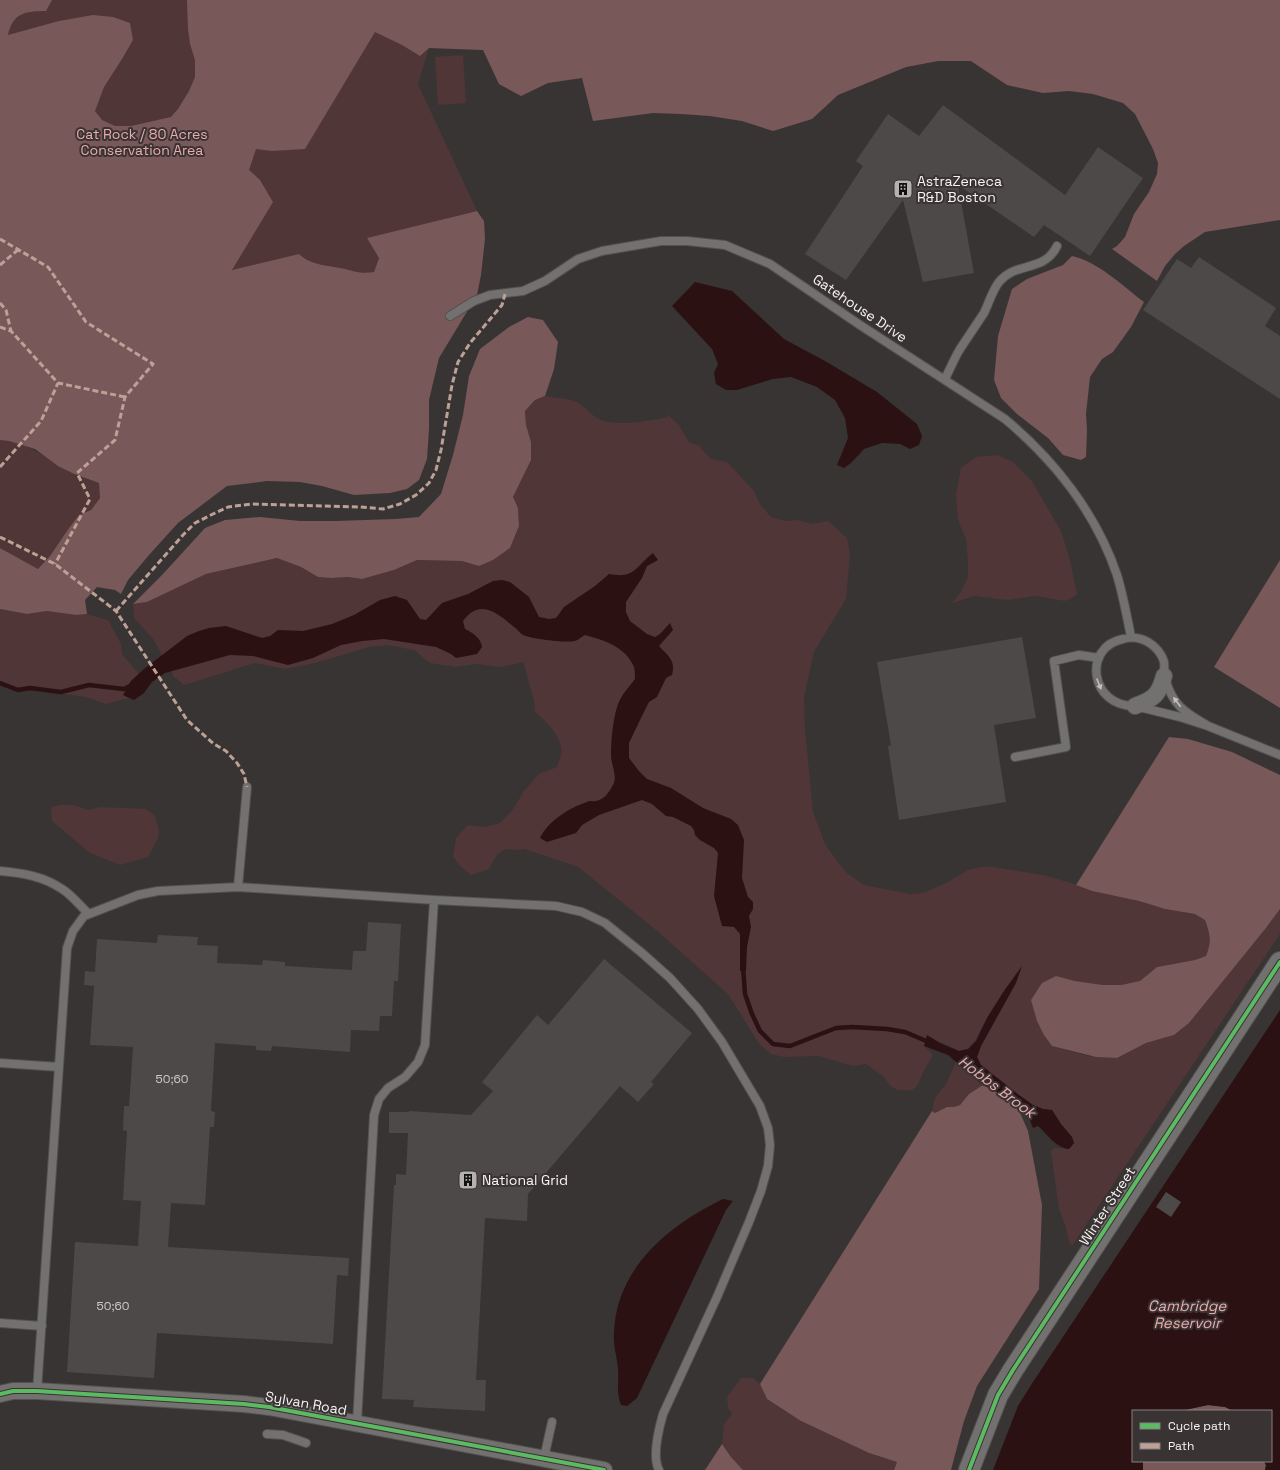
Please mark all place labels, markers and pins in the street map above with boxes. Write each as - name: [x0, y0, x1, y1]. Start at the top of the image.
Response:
- place label: AstraZeneca R&D Boston: [917, 172, 1002, 206]
- building icon: AstraZeneca R&D Boston: [892, 178, 914, 200]
- building icon: National Grid: [457, 1169, 479, 1191]
- place label: National Grid: [482, 1171, 568, 1189]

